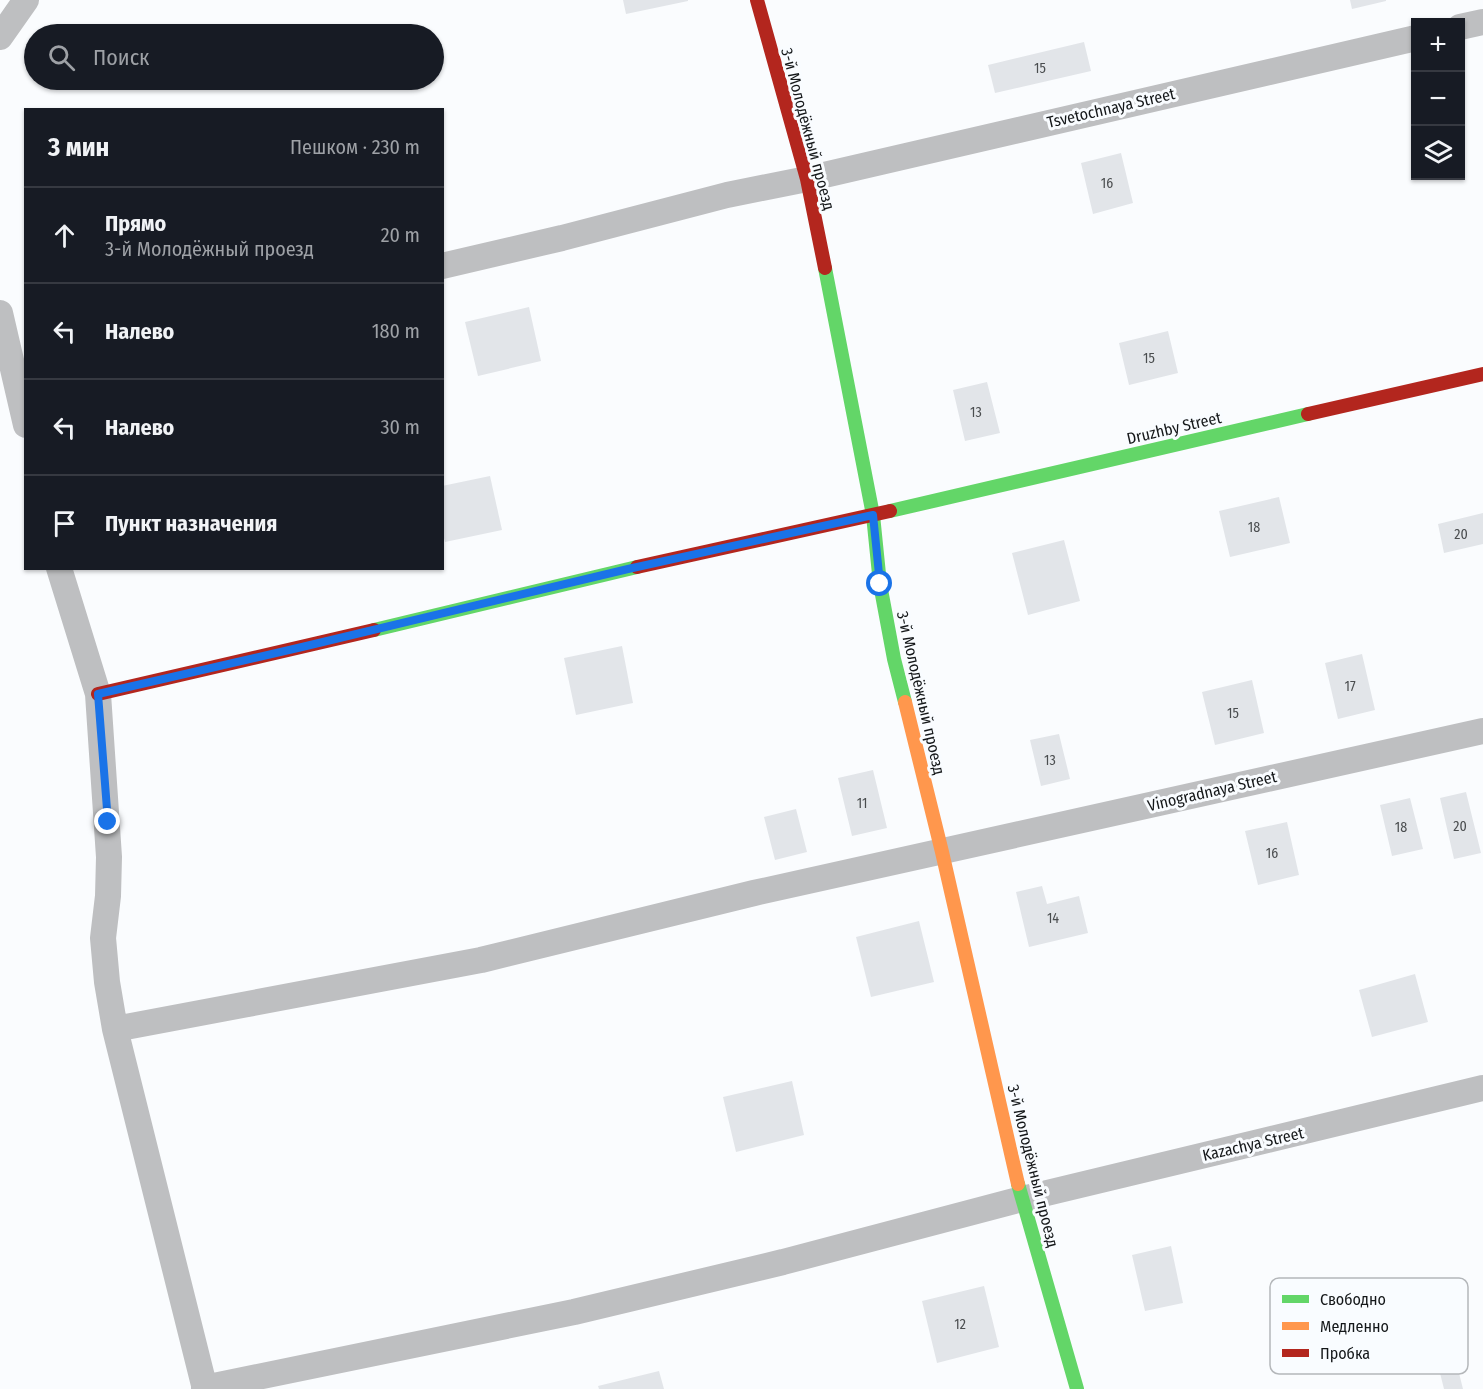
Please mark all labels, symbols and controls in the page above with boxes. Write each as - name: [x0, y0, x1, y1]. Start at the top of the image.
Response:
- map controls: [1411, 18, 1465, 180]
- button: +: [1411, 18, 1465, 72]
- search box: [24, 24, 444, 90]
- icon: search: [45, 41, 78, 74]
- text: Поиск: [93, 44, 149, 71]
- street label: 3-й Молодёжный проезд: [777, 46, 839, 212]
- house number: 15: [1034, 60, 1046, 77]
- button: −: [1411, 72, 1465, 126]
- street label: Tsvetochnaya Street: [1045, 84, 1178, 132]
- button: layers: [1411, 126, 1465, 180]
- text: 3 мин: [48, 132, 109, 163]
- text: Пешком · 230 m: [290, 135, 420, 159]
- house number: 16: [1101, 175, 1113, 192]
- text: Прямо: [105, 210, 166, 237]
- icon: ahead: [48, 219, 81, 252]
- text: 20 m: [381, 223, 420, 247]
- text: 3-й Молодёжный проезд: [105, 237, 314, 261]
- icon: left: [48, 315, 81, 348]
- text: Налево: [105, 318, 174, 345]
- text: 180 m: [372, 319, 420, 343]
- house number: 15: [1143, 350, 1155, 367]
- house number: 13: [970, 404, 982, 421]
- street label: Druzhby Street: [1125, 408, 1224, 448]
- icon: left: [48, 411, 81, 444]
- text: Налево: [105, 414, 174, 441]
- text: 30 m: [380, 415, 420, 439]
- icon: arrive: [48, 507, 81, 540]
- text: Пункт назначения: [105, 510, 277, 537]
- house number: 18: [1248, 519, 1260, 536]
- house number: 20: [1454, 526, 1468, 543]
- route start: [866, 570, 892, 596]
- street label: 3-й Молодёжный проезд: [893, 609, 949, 777]
- house number: 17: [1344, 678, 1356, 695]
- house number: 15: [1227, 705, 1239, 722]
- house number: 13: [1044, 752, 1056, 769]
- street label: Vinogradnaya Street: [1146, 767, 1279, 815]
- house number: 11: [857, 795, 867, 812]
- route end: [94, 808, 120, 834]
- house number: 20: [1453, 818, 1467, 835]
- house number: 18: [1395, 819, 1407, 836]
- house number: 16: [1266, 845, 1278, 862]
- house number: 14: [1047, 910, 1059, 927]
- street label: 3-й Молодёжный проезд: [1004, 1083, 1062, 1249]
- street label: Kazachya Street: [1201, 1123, 1306, 1165]
- legend: [1270, 1278, 1468, 1374]
- text: Свободно: [1320, 1290, 1386, 1309]
- house number: 12: [954, 1316, 966, 1333]
- text: Медленно: [1320, 1317, 1389, 1336]
- text: Пробка: [1320, 1344, 1370, 1363]

